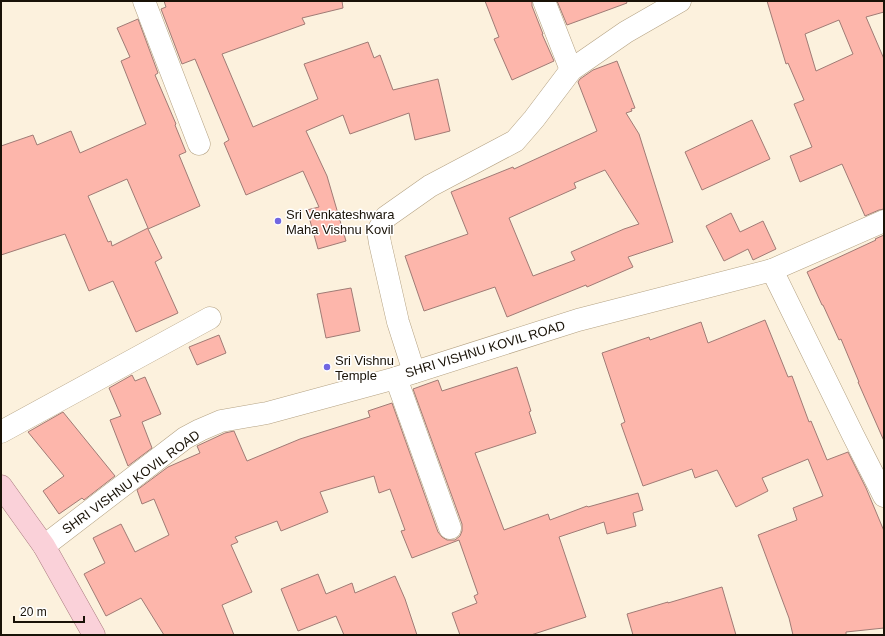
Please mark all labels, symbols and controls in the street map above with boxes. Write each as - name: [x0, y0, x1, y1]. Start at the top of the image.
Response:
- place label: Sri Venkateshwara Maha Vishnu Kovil: [286, 207, 395, 237]
- marker: Sri Venkateshwara Maha Vishnu Kovil: [273, 216, 283, 226]
- street label: SHRI VISHNU KOVIL ROAD: [403, 318, 567, 380]
- place label: Sri Vishnu Temple: [335, 353, 394, 383]
- marker: Sri Vishnu Temple: [322, 362, 332, 372]
- street label: SHRI VISHNU KOVIL ROAD: [59, 427, 203, 537]
- scale bar: [14, 598, 84, 624]
- text: 20 m: [20, 605, 47, 619]

